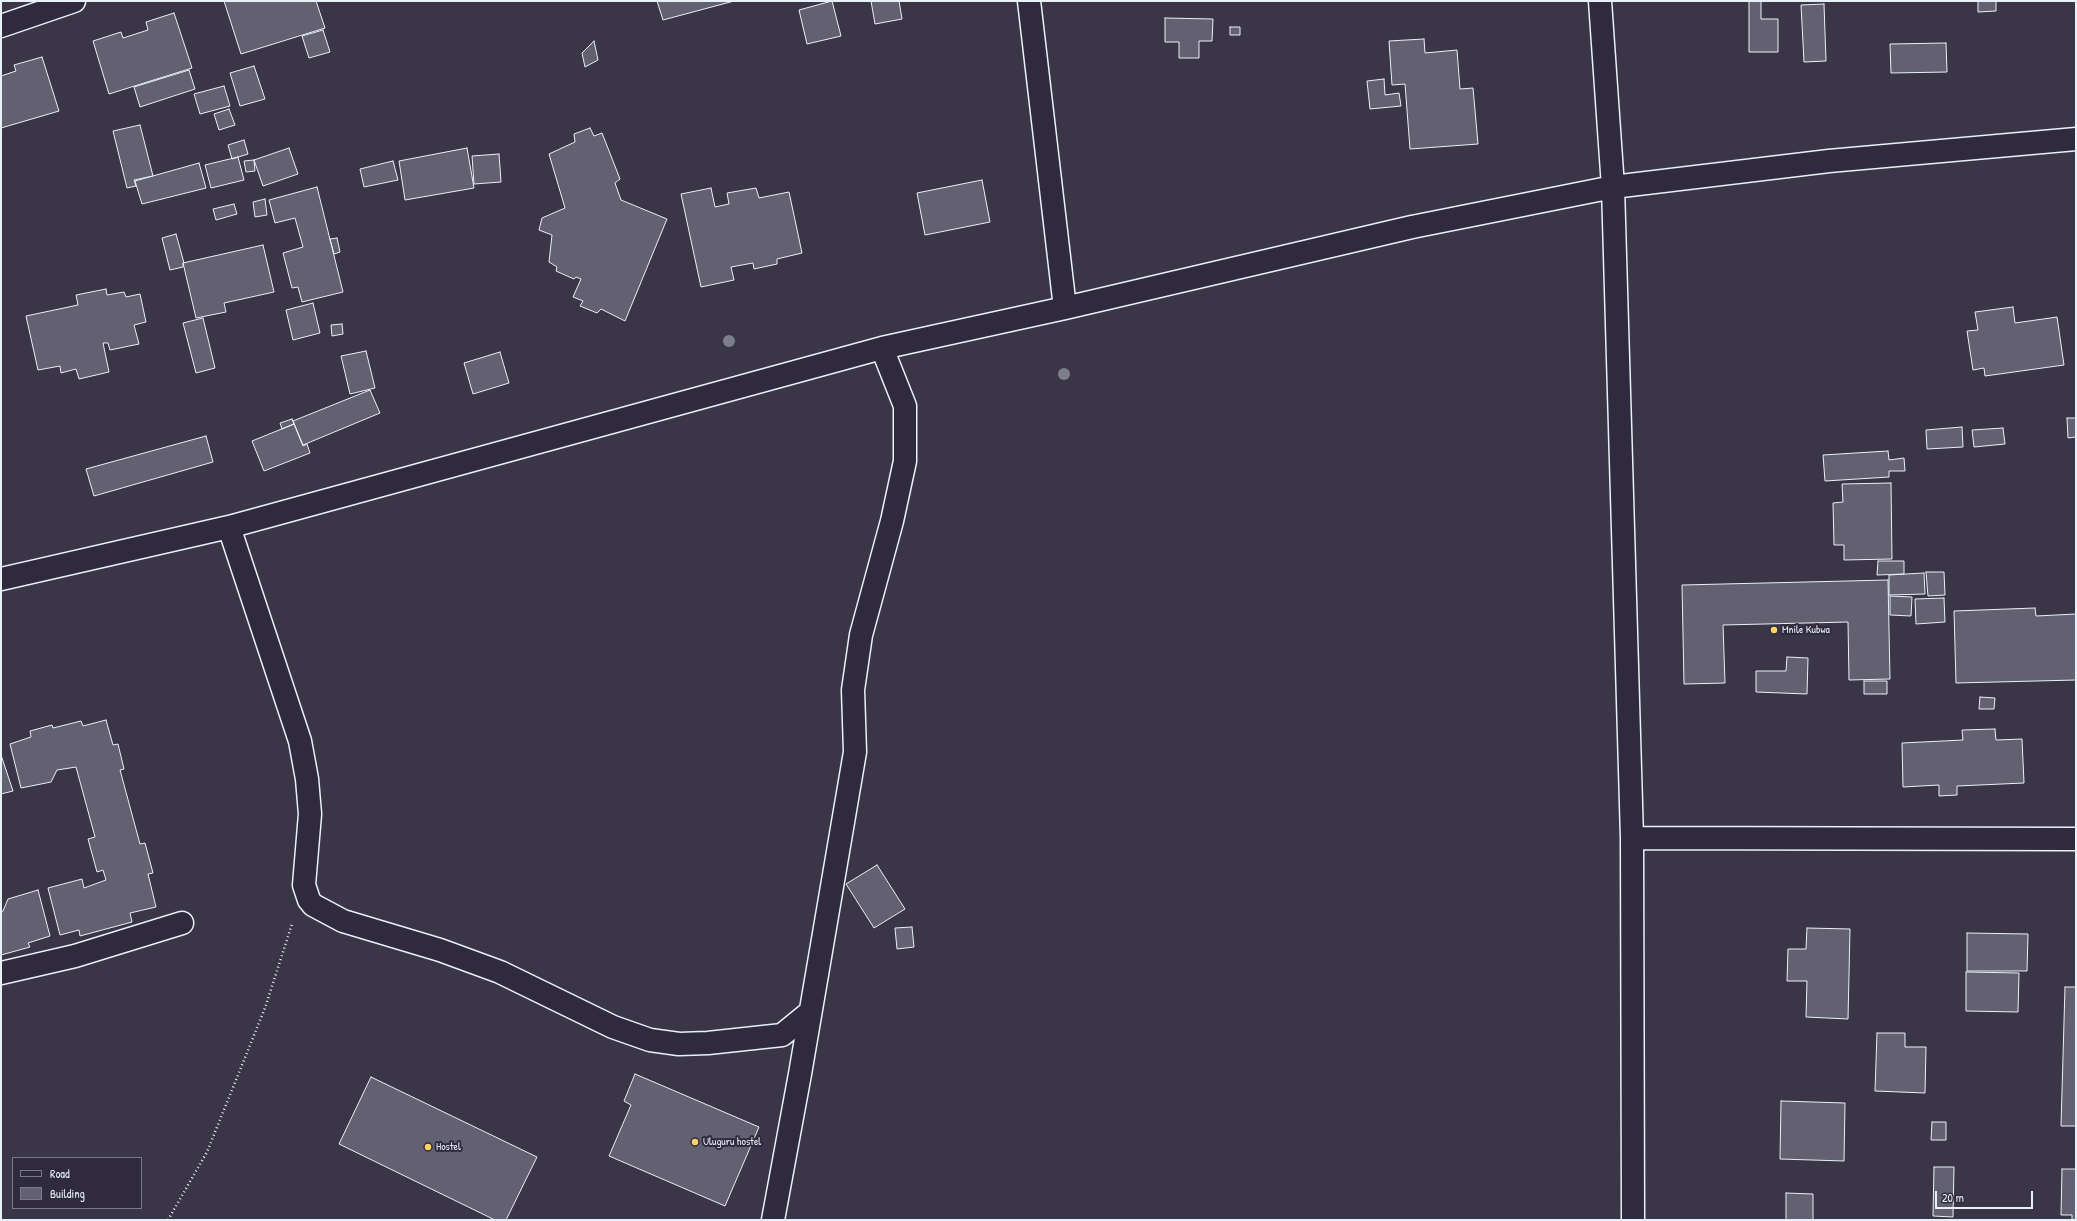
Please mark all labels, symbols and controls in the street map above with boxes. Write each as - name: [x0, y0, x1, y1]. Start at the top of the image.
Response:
- place label: Mnile Kubwa: [1782, 623, 1830, 637]
- marker: Mnile Kubwa: [1769, 625, 1779, 635]
- place label: Uluguru hostel: [703, 1135, 761, 1149]
- marker: Uluguru hostel: [690, 1137, 700, 1147]
- place label: Hostel: [436, 1140, 461, 1154]
- marker: Hostel: [423, 1142, 433, 1152]
- legend: [12, 1157, 142, 1209]
- text: Road: [50, 1165, 70, 1182]
- scale bar: [1937, 1183, 2035, 1209]
- text: Building: [50, 1185, 85, 1202]
- text: 20 m: [1942, 1189, 1964, 1206]

